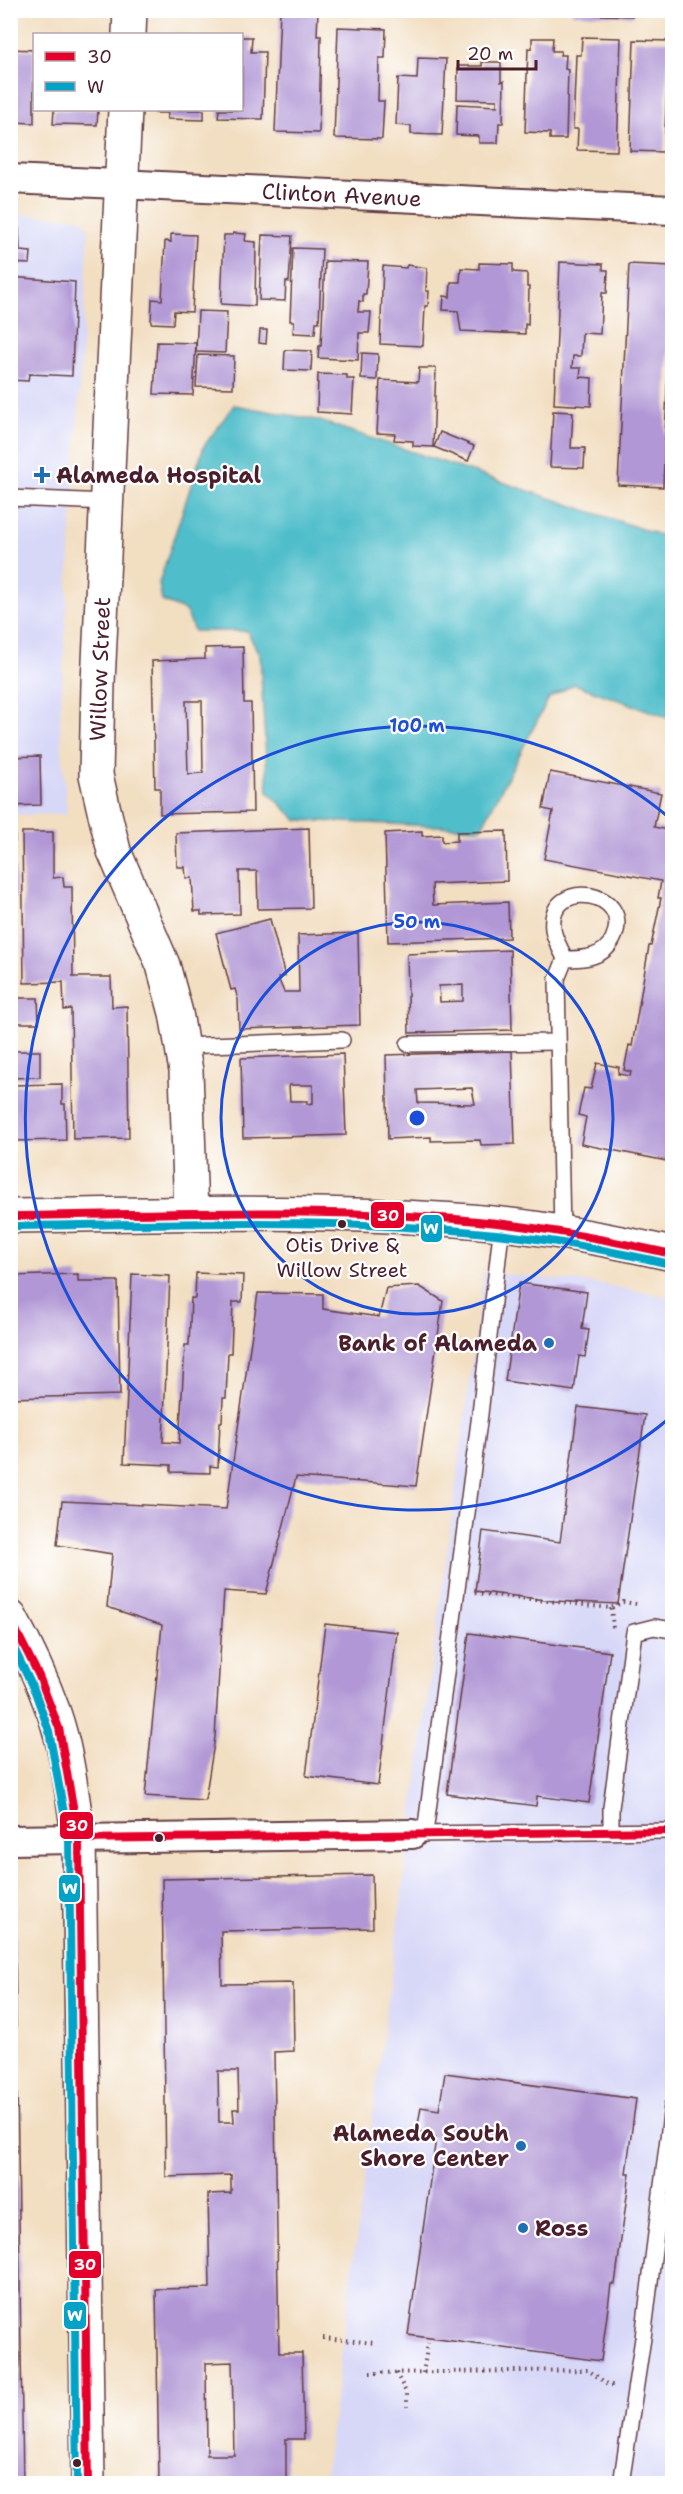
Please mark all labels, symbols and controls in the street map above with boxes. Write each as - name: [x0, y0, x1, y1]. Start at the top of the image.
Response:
- legend: [33, 33, 243, 111]
- scale bar: [458, 33, 536, 71]
- text: 20 m: [467, 42, 513, 66]
- text: 30: [87, 45, 112, 69]
- text: W: [87, 75, 104, 99]
- street label: Clinton Avenue: [261, 176, 422, 213]
- place label: Alameda Hospital: [56, 461, 262, 490]
- marker: Alameda Hospital: [33, 466, 51, 484]
- street label: Willow Street: [83, 596, 117, 742]
- text: 100 m: [389, 714, 445, 738]
- text: 50 m: [394, 910, 441, 934]
- centre of rings: [407, 1108, 427, 1128]
- line badge: 30: [370, 1201, 405, 1229]
- text: 30: [377, 1205, 399, 1226]
- line badge: W: [420, 1214, 443, 1243]
- marker: Otis Drive & Willow Street: [336, 1218, 348, 1230]
- text: W: [423, 1218, 439, 1239]
- place label: Otis Drive & Willow Street: [276, 1232, 408, 1283]
- place label: Bank of Alameda: [338, 1329, 537, 1358]
- marker: Bank of Alameda: [542, 1336, 556, 1350]
- line badge: 30: [59, 1811, 94, 1840]
- text: 30: [66, 1815, 88, 1836]
- unlabelled marker: [153, 1832, 165, 1844]
- line badge: W: [58, 1874, 81, 1903]
- text: W: [62, 1878, 78, 1899]
- place label: Alameda South Shore Center: [333, 2119, 509, 2173]
- marker: Alameda South Shore Center: [514, 2139, 528, 2153]
- place label: Ross: [535, 2214, 588, 2243]
- marker: Ross: [516, 2221, 530, 2235]
- line badge: 30: [68, 2250, 102, 2279]
- text: 30: [74, 2254, 96, 2275]
- line badge: W: [63, 2301, 87, 2330]
- text: W: [67, 2305, 83, 2326]
- unlabelled marker: [71, 2457, 83, 2469]

